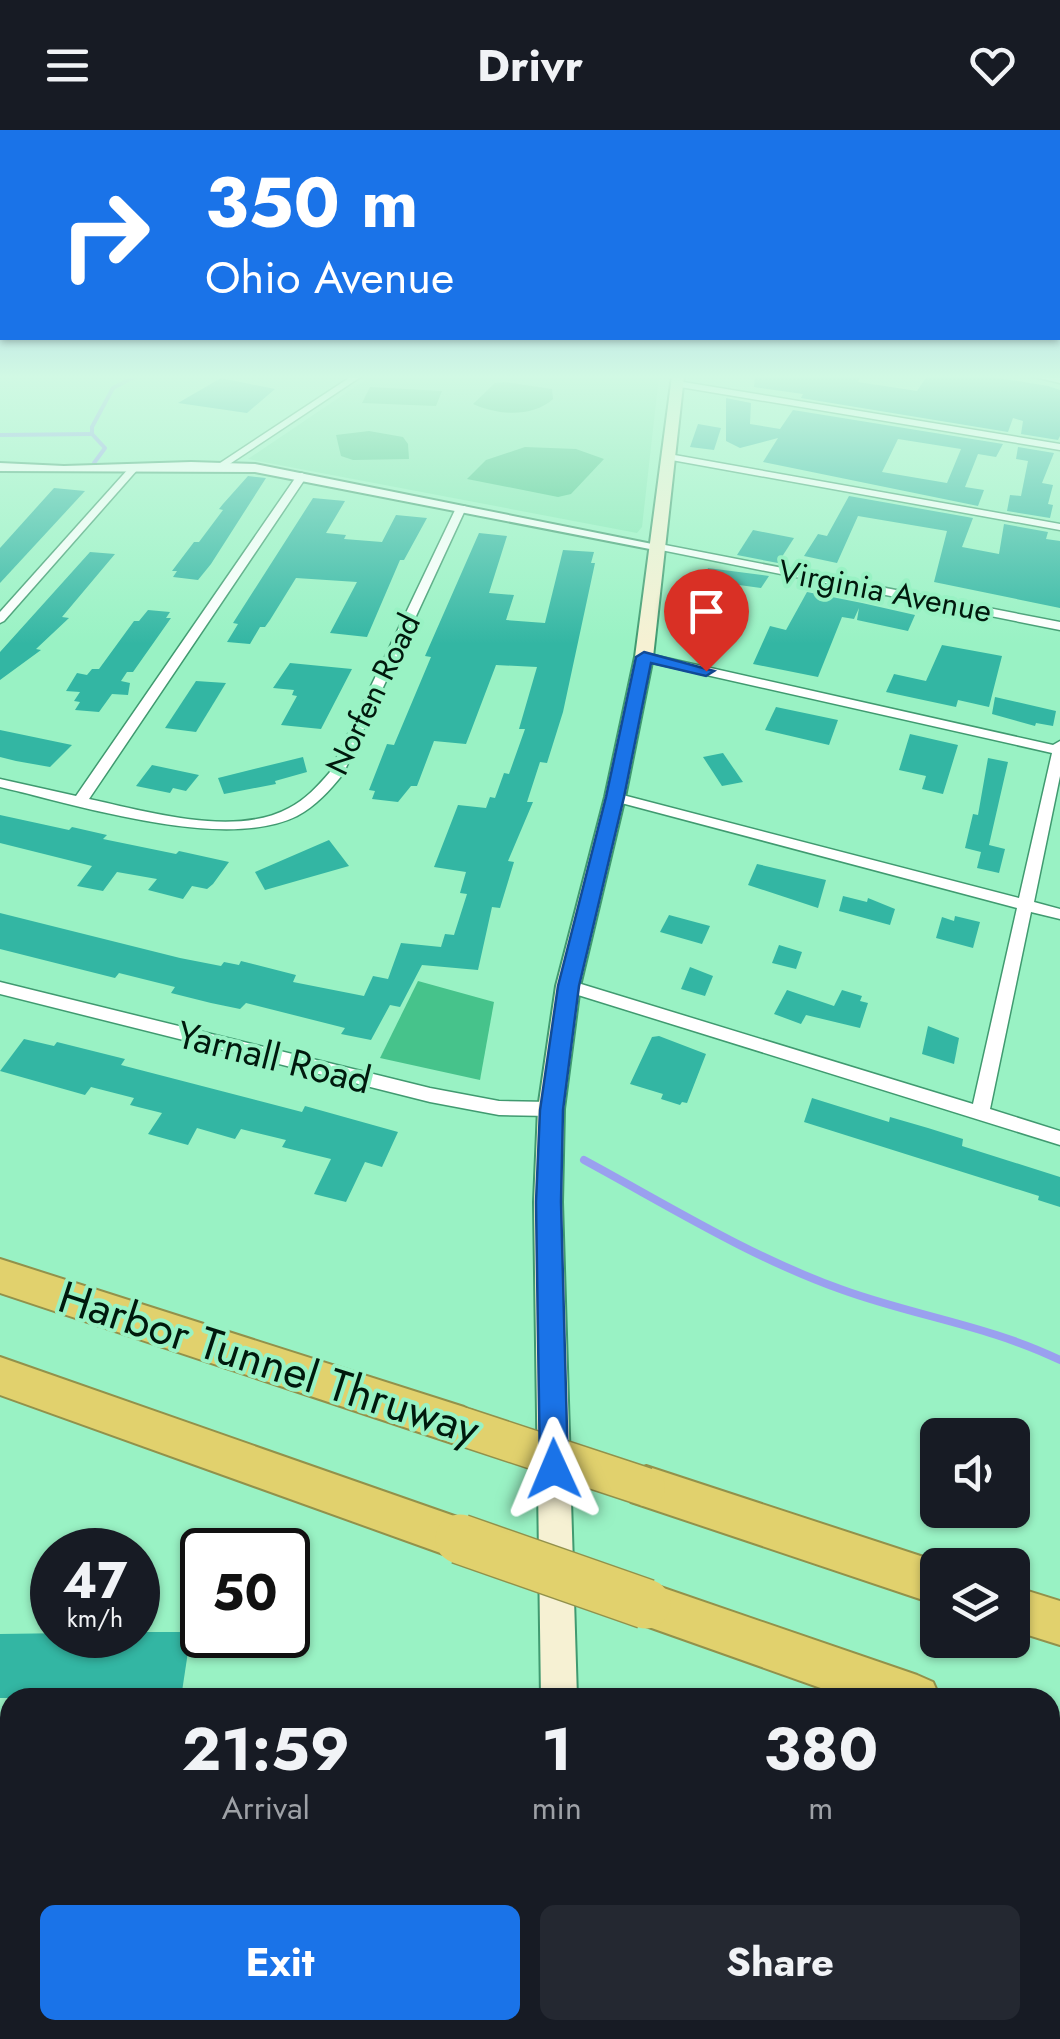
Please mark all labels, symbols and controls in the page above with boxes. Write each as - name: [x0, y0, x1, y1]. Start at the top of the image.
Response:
- text: Drivr: [477, 33, 583, 98]
- icon: menu: [40, 38, 95, 93]
- icon: heart: [965, 38, 1020, 93]
- text: 350 m: [205, 152, 418, 253]
- icon: right: [40, 170, 170, 300]
- text: Ohio Avenue: [205, 245, 454, 310]
- street label: Virginia Avenue: [774, 548, 996, 634]
- pin: [664, 569, 749, 672]
- icon: arrive: [679, 584, 734, 639]
- street label: Norfen Road: [314, 606, 432, 782]
- street label: Yarnall Road: [171, 1006, 377, 1108]
- street label: Harbor Tunnel Thruway: [50, 1264, 488, 1462]
- position arrow: [502, 1417, 606, 1521]
- map controls: [920, 1418, 1030, 1658]
- button: sound: [920, 1418, 1030, 1528]
- speed limit sign: 50: [180, 1528, 310, 1658]
- text: 47: [62, 1544, 128, 1617]
- button: layers: [920, 1548, 1030, 1658]
- text: km/h: [67, 1600, 123, 1636]
- text: 21:59: [182, 1706, 350, 1793]
- text: 1: [541, 1706, 572, 1793]
- text: 380: [764, 1706, 878, 1793]
- text: Arrival: [222, 1785, 310, 1831]
- text: min: [532, 1785, 582, 1831]
- text: m: [808, 1785, 833, 1831]
- button: Exit: [40, 1905, 520, 2020]
- button: Share: [540, 1905, 1020, 2020]

